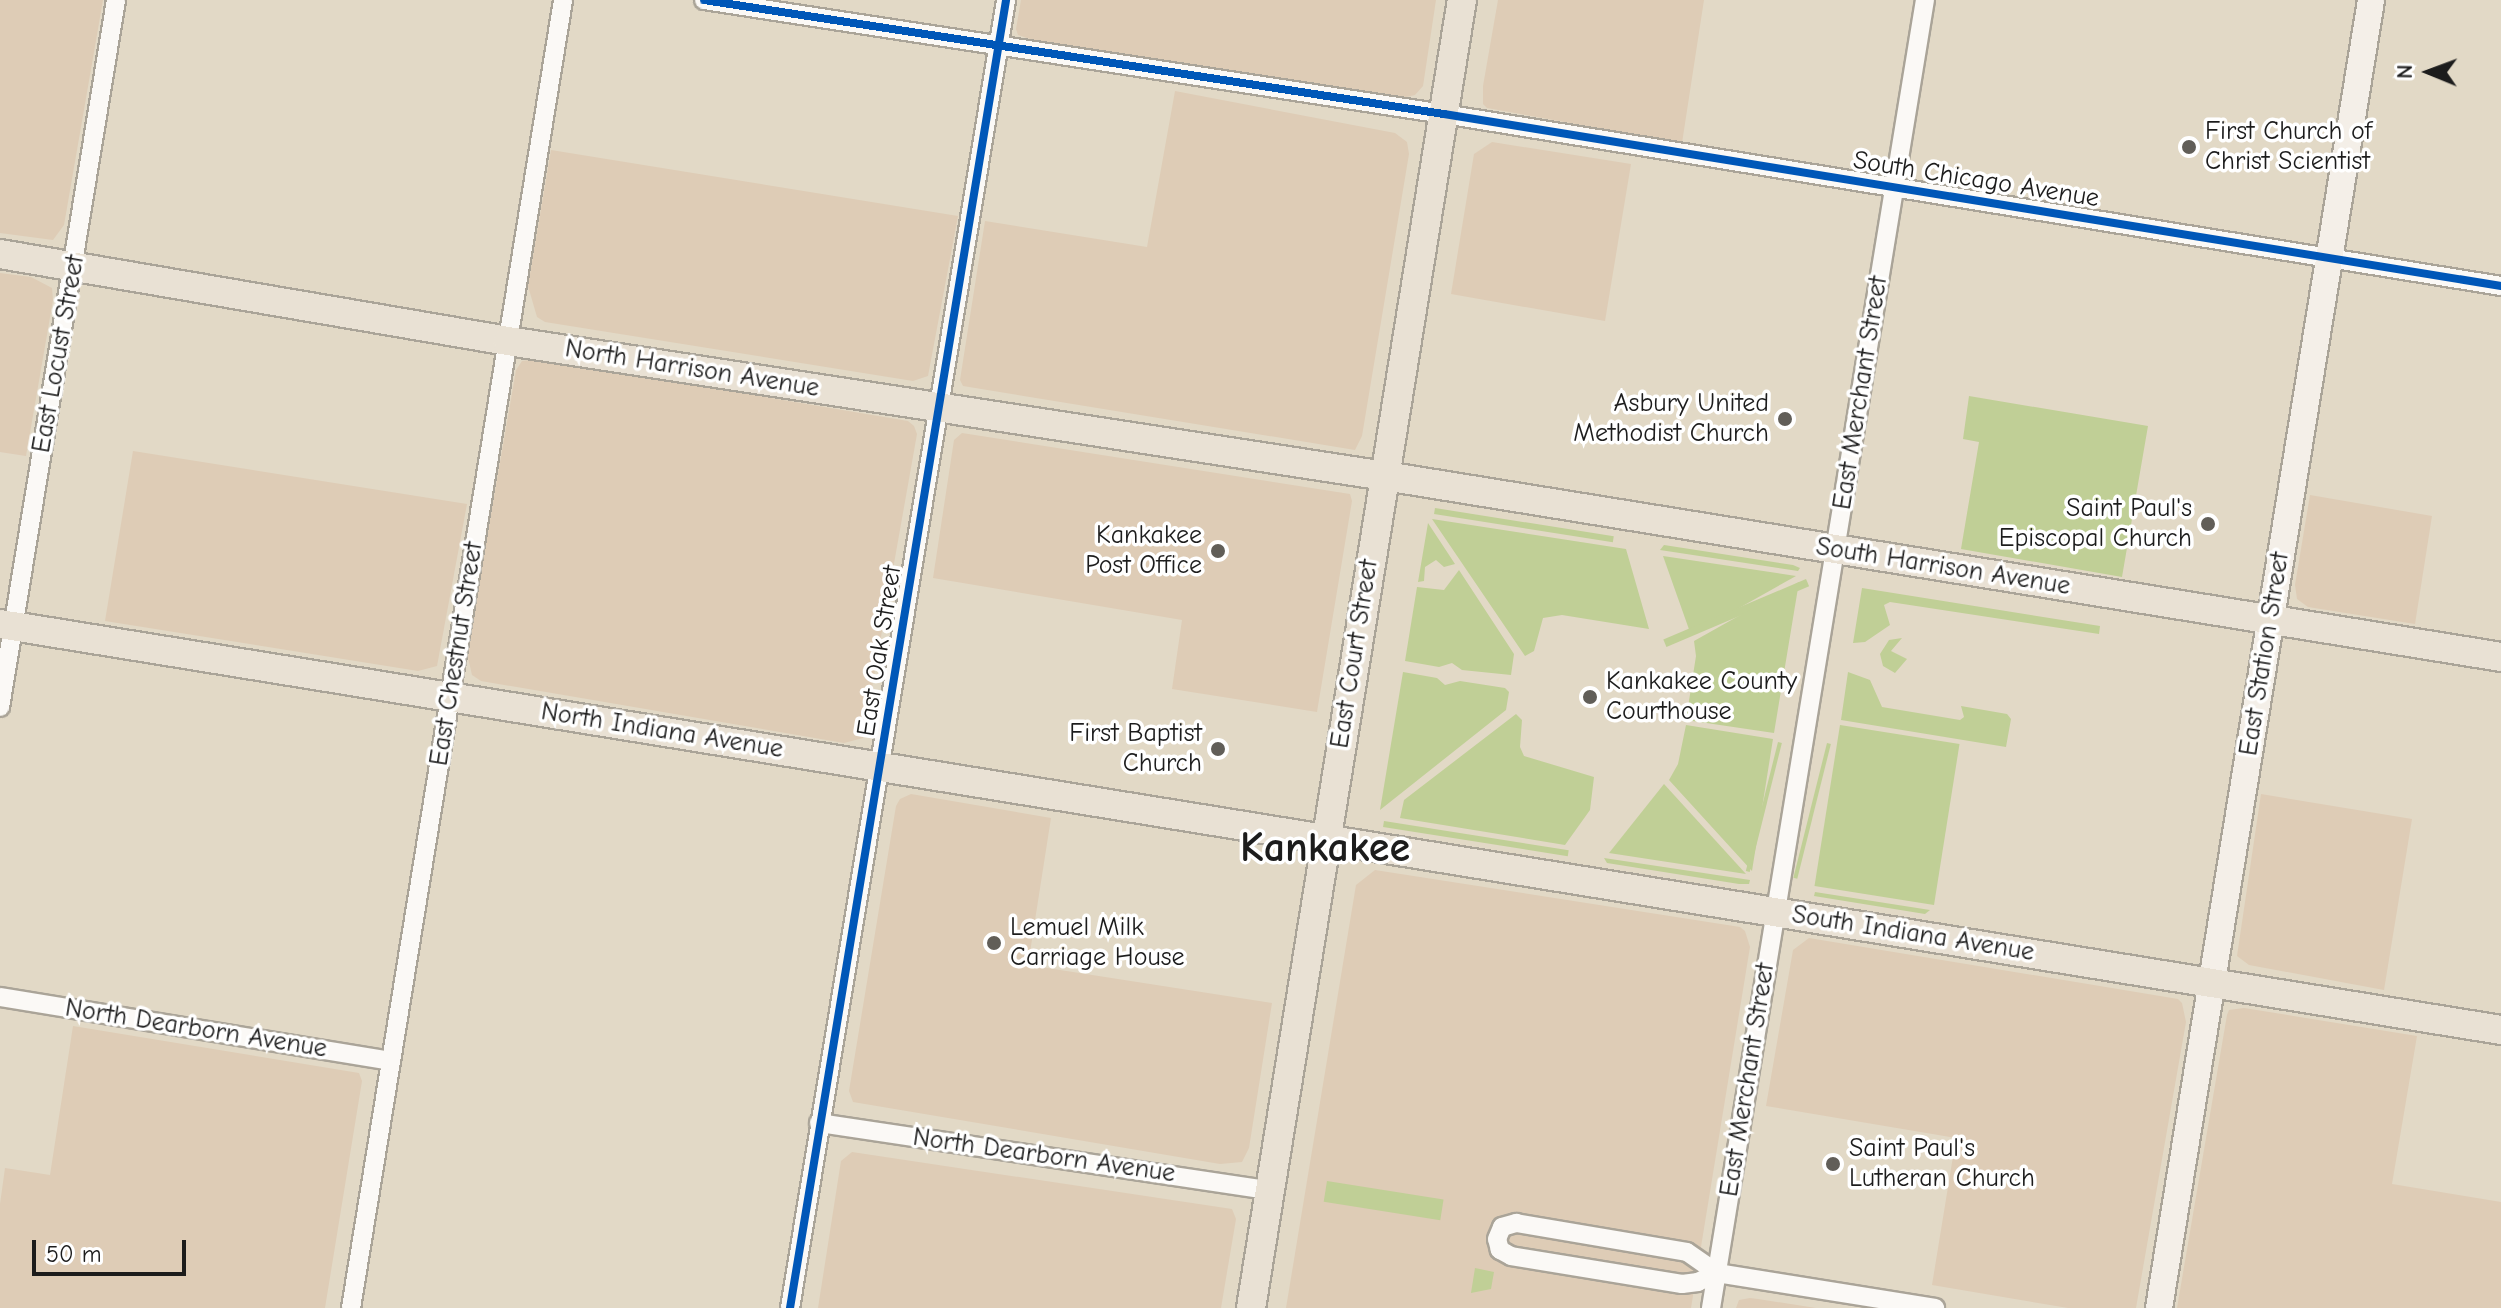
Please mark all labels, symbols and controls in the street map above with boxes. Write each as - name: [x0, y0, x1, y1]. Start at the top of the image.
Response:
- north arrow: [2389, 32, 2469, 112]
- text: N: [2392, 64, 2418, 79]
- place label: First Church of Christ Scientist: [2205, 116, 2372, 178]
- marker: First Church of Christ Scientist: [2180, 138, 2198, 156]
- street label: South Chicago Avenue: [1851, 145, 2101, 215]
- street label: East Locust Street: [26, 253, 92, 455]
- street label: East Merchant Street: [1827, 274, 1895, 512]
- street label: North Harrison Avenue: [563, 334, 821, 404]
- place label: Asbury United Methodist Church: [1573, 388, 1769, 450]
- marker: Asbury United Methodist Church: [1776, 410, 1794, 428]
- place label: Saint Paul's Episcopal Church: [1999, 493, 2192, 554]
- marker: Saint Paul's Episcopal Church: [2199, 515, 2217, 533]
- place label: Kankakee Post Office: [1085, 520, 1202, 582]
- street label: South Harrison Avenue: [1814, 531, 2072, 603]
- street label: East Chestnut Street: [424, 540, 490, 768]
- marker: Kankakee Post Office: [1209, 542, 1227, 560]
- street label: East Station Street: [2233, 550, 2297, 758]
- street label: East Court Street: [1325, 557, 1385, 751]
- street label: East Oak Street: [851, 563, 909, 739]
- place label: Kankakee County Courthouse: [1606, 666, 1797, 728]
- marker: Kankakee County Courthouse: [1581, 688, 1599, 706]
- street label: North Indiana Avenue: [539, 696, 785, 766]
- place label: First Baptist Church: [1069, 718, 1202, 780]
- marker: First Baptist Church: [1209, 740, 1227, 758]
- district label: Kankakee: [1240, 823, 1410, 873]
- street label: South Indiana Avenue: [1790, 899, 2036, 969]
- place label: Lemuel Milk Carriage House: [1010, 912, 1184, 974]
- marker: Lemuel Milk Carriage House: [985, 934, 1003, 952]
- street label: East Merchant Street: [1714, 961, 1782, 1199]
- street label: North Dearborn Avenue: [63, 993, 329, 1065]
- street label: North Dearborn Avenue: [911, 1122, 1177, 1190]
- place label: Saint Paul's Lutheran Church: [1849, 1133, 2035, 1194]
- marker: Saint Paul's Lutheran Church: [1824, 1155, 1842, 1173]
- scale bar: [36, 1224, 190, 1274]
- text: 50 m: [46, 1240, 102, 1268]

